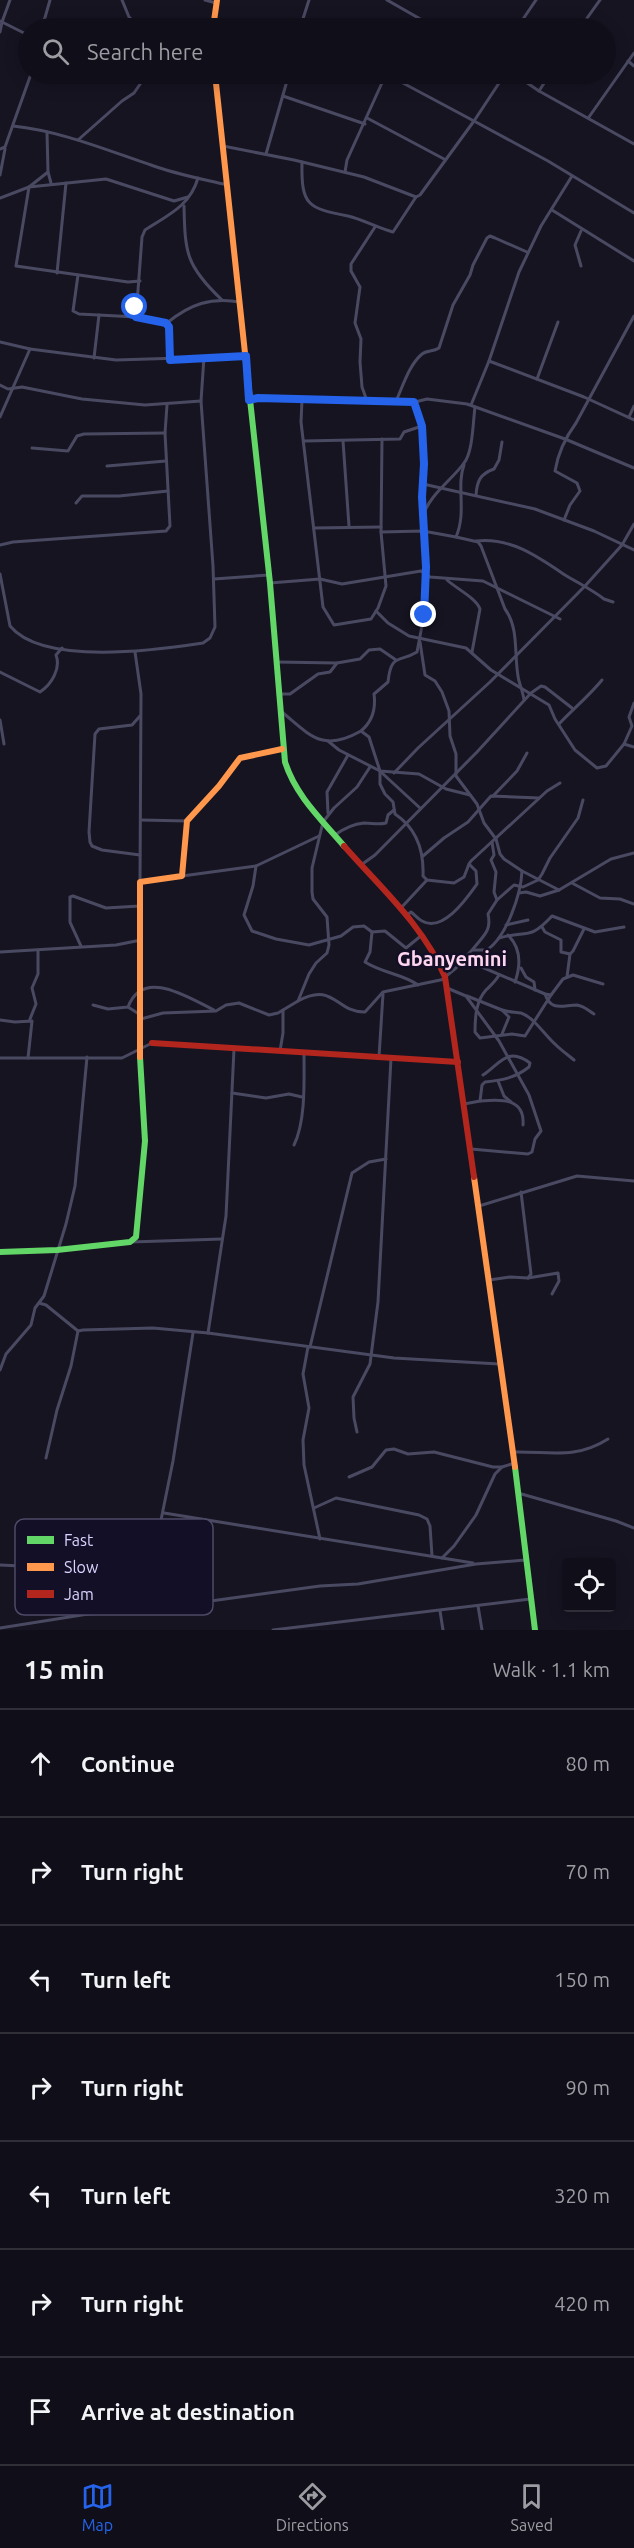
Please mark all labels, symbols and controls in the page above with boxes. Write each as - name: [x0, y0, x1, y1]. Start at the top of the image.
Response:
- search box: [18, 18, 616, 84]
- icon: search: [39, 35, 72, 68]
- text: Search here: [87, 39, 203, 64]
- route start: [121, 293, 147, 319]
- route end: [410, 601, 436, 627]
- district label: Gbanyemini: [397, 947, 507, 970]
- legend: [15, 1519, 213, 1615]
- text: Fast: [64, 1531, 94, 1549]
- text: Slow: [64, 1558, 99, 1576]
- map controls: [562, 1558, 616, 1612]
- button: locate: [562, 1558, 616, 1612]
- text: Jam: [64, 1585, 94, 1603]
- text: 15 min: [24, 1655, 104, 1684]
- text: Walk · 1.1 km: [493, 1658, 610, 1681]
- icon: ahead: [24, 1747, 57, 1780]
- text: Continue: [81, 1751, 175, 1776]
- text: 80 m: [566, 1752, 610, 1775]
- icon: right: [24, 1855, 57, 1888]
- text: Turn right: [81, 1859, 183, 1884]
- text: 70 m: [566, 1860, 610, 1883]
- icon: left: [24, 1963, 57, 1996]
- text: Turn left: [81, 1967, 171, 1992]
- text: 150 m: [554, 1968, 610, 1991]
- icon: right: [24, 2071, 57, 2104]
- text: Turn right: [81, 2075, 183, 2100]
- text: 90 m: [566, 2076, 610, 2099]
- icon: left: [24, 2179, 57, 2212]
- text: Turn left: [81, 2183, 171, 2208]
- text: 320 m: [554, 2184, 610, 2207]
- icon: right: [24, 2287, 57, 2320]
- text: Turn right: [81, 2291, 183, 2316]
- text: 420 m: [554, 2292, 610, 2315]
- icon: arrive: [24, 2395, 57, 2428]
- text: Arrive at destination: [81, 2399, 295, 2424]
- tab: Map: [81, 2480, 114, 2534]
- tab: Directions: [276, 2480, 349, 2534]
- tab: Saved: [511, 2480, 553, 2534]

